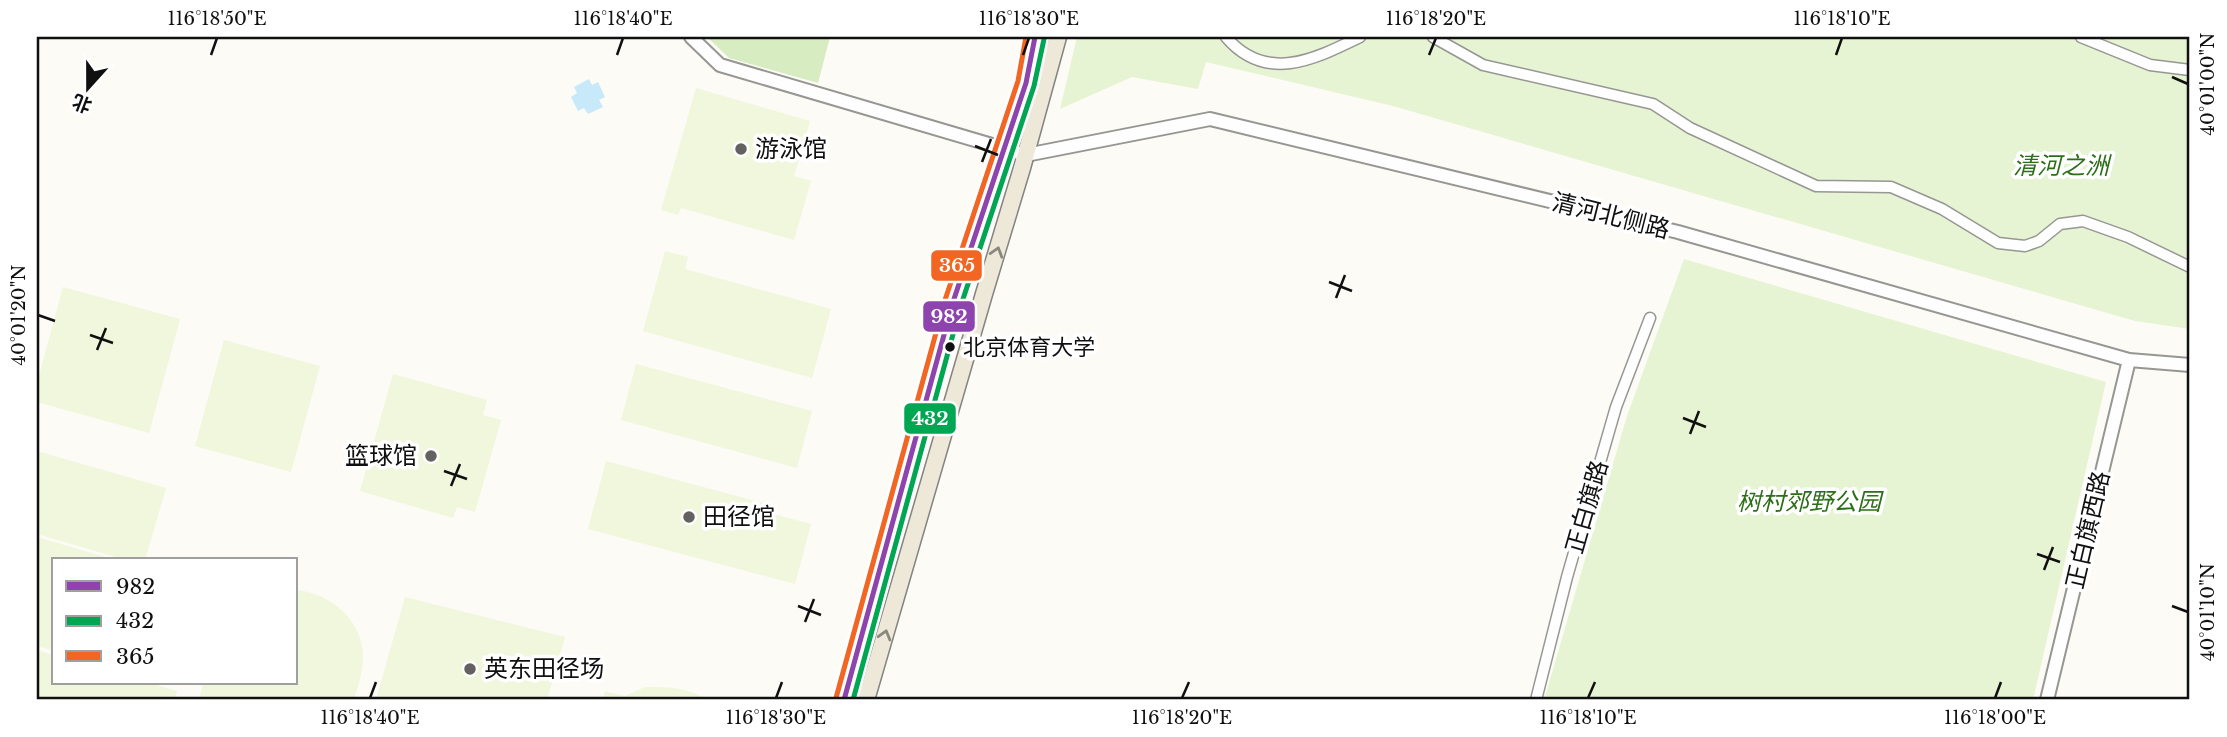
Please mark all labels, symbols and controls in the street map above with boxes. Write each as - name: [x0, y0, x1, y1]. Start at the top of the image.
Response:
- text: 116°18'50"E: [168, 8, 267, 30]
- text: 116°18'40"E: [573, 8, 673, 30]
- text: 116°18'30"E: [979, 8, 1079, 30]
- text: 116°18'20"E: [1386, 8, 1486, 30]
- text: 116°18'10"E: [1793, 8, 1891, 30]
- text: 40°01'00"N: [2197, 33, 2219, 135]
- north arrow: [52, 52, 122, 122]
- text: 北: [69, 89, 95, 118]
- place label: 游泳馆: [755, 134, 827, 163]
- marker: 游泳馆: [733, 141, 749, 157]
- park label: 清河之洲: [2013, 151, 2112, 180]
- street label: 清河北侧路: [1549, 187, 1673, 244]
- one-way arrow: [988, 246, 1003, 258]
- line badge: 365: [930, 249, 983, 282]
- text: 365: [939, 254, 975, 277]
- text: 40°01'20"N: [8, 264, 30, 366]
- line badge: 982: [922, 300, 976, 333]
- text: 982: [930, 305, 968, 328]
- place label: 北京体育大学: [963, 334, 1095, 361]
- marker: 北京体育大学: [943, 340, 957, 354]
- line badge: 432: [903, 402, 957, 435]
- text: 432: [911, 407, 949, 430]
- place label: 篮球馆: [345, 441, 417, 470]
- marker: 篮球馆: [423, 448, 439, 464]
- street label: 正白旗路: [1559, 457, 1614, 557]
- street label: 正白旗西路: [2060, 468, 2115, 592]
- park label: 树村郊野公园: [1737, 487, 1884, 516]
- place label: 田径馆: [703, 502, 775, 531]
- marker: 田径馆: [681, 509, 697, 525]
- legend: [52, 558, 298, 684]
- text: 40°01'10"N: [2197, 563, 2219, 661]
- text: 982: [116, 574, 155, 600]
- text: 432: [116, 608, 154, 634]
- one-way arrow: [877, 629, 892, 641]
- text: 365: [116, 644, 154, 670]
- place label: 英东田径场: [484, 654, 604, 683]
- marker: 英东田径场: [462, 661, 478, 677]
- text: 116°18'40"E: [320, 707, 420, 729]
- text: 116°18'30"E: [726, 707, 826, 729]
- text: 116°18'20"E: [1132, 707, 1232, 729]
- text: 116°18'10"E: [1539, 707, 1637, 729]
- text: 116°18'00"E: [1944, 707, 2046, 729]

